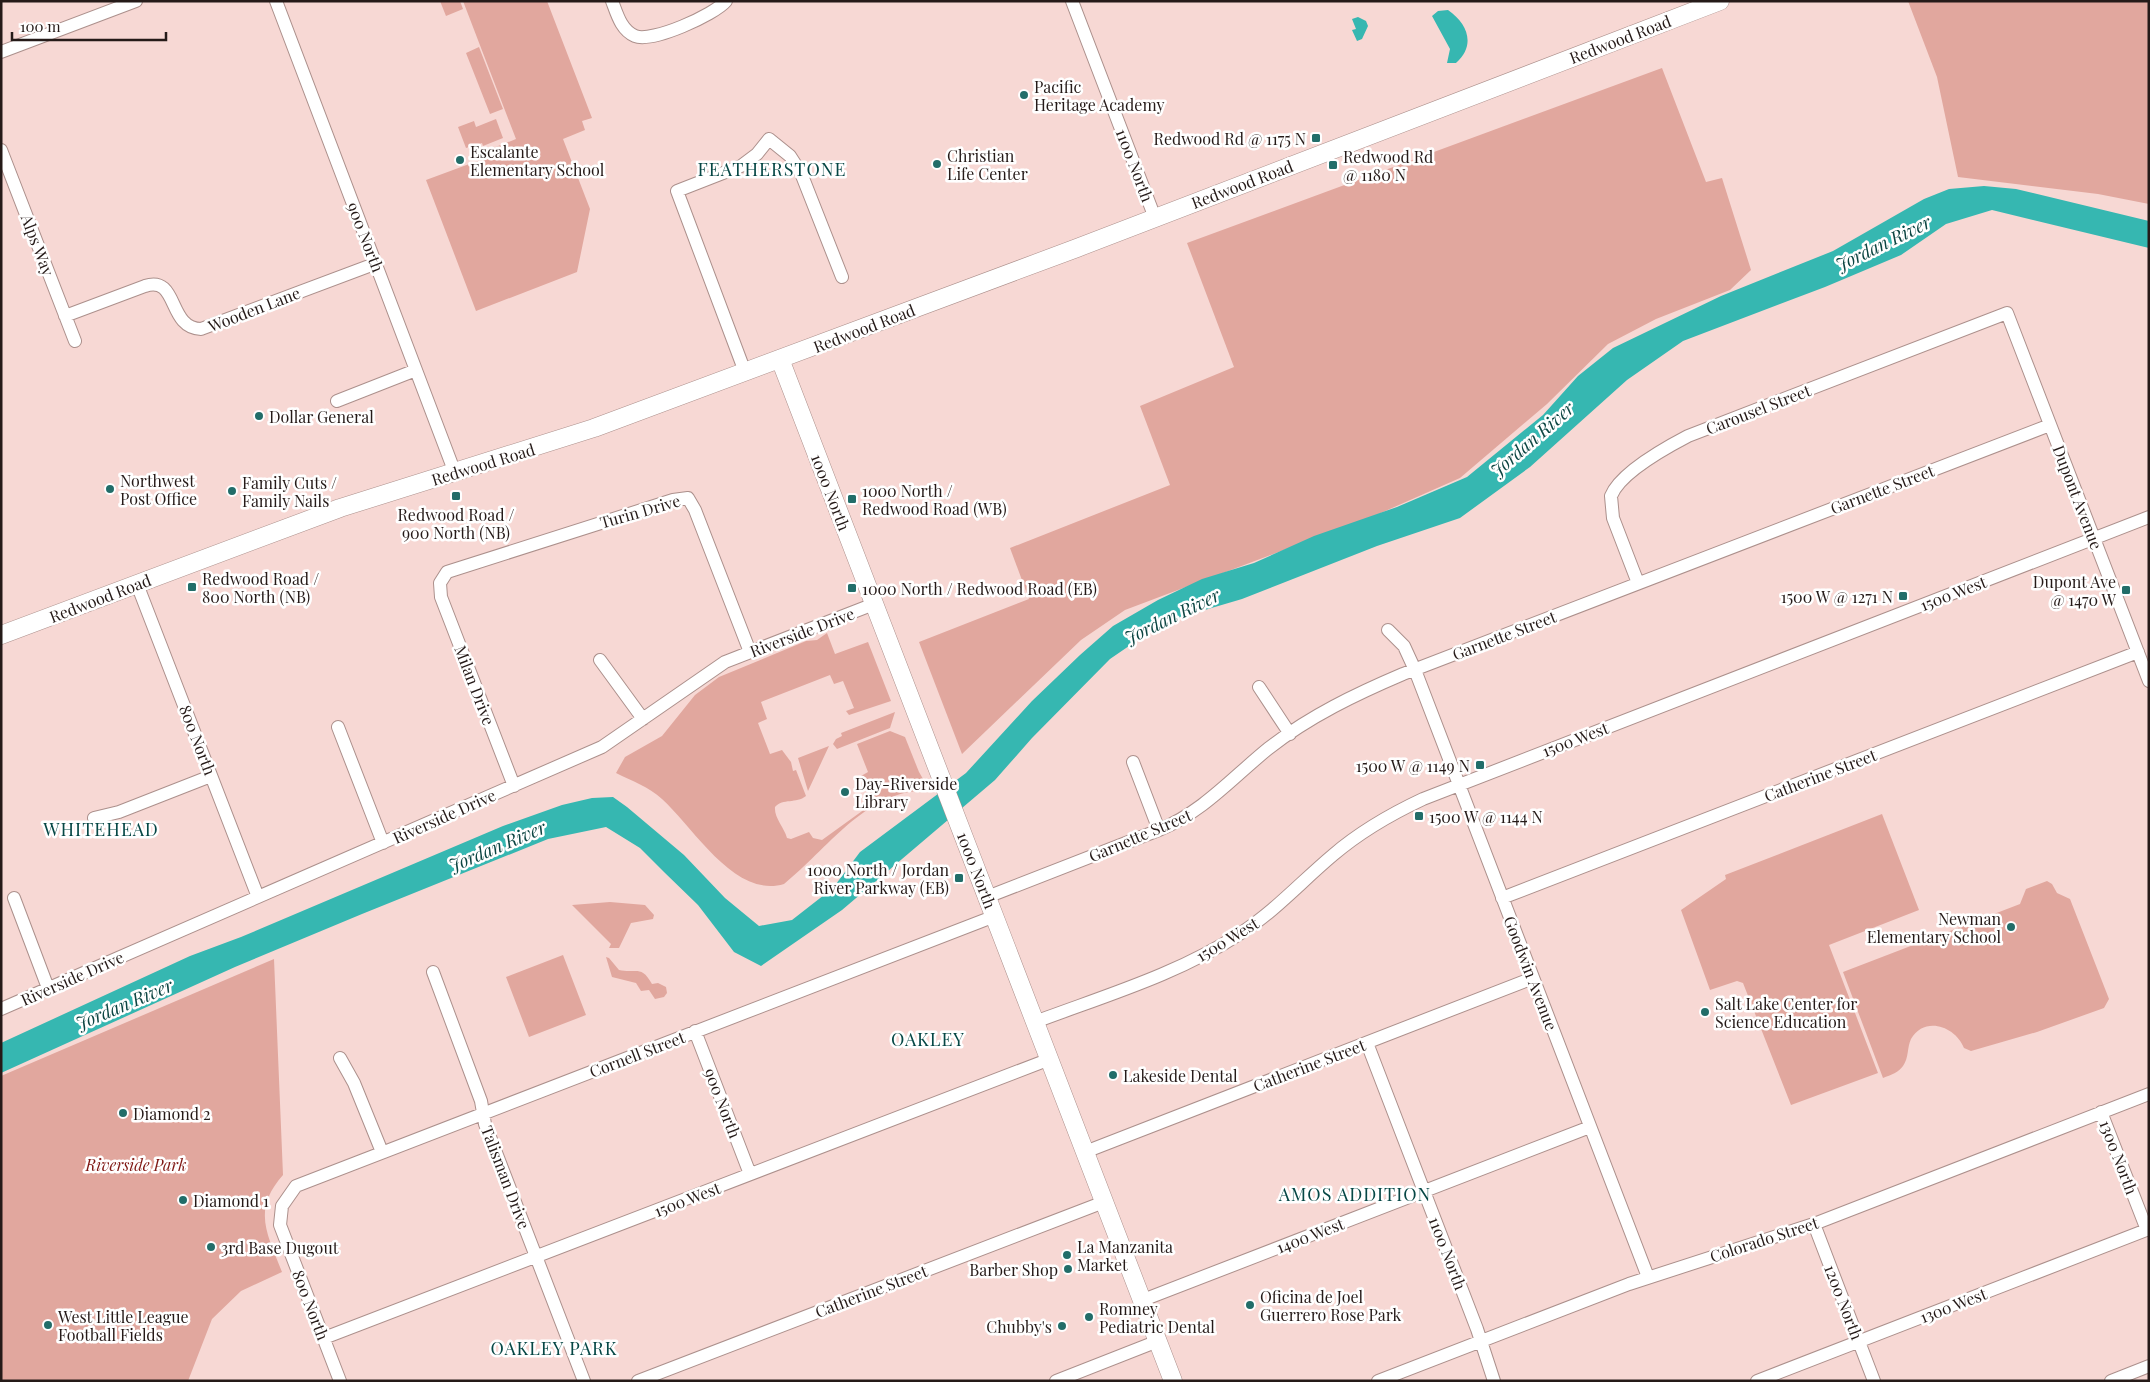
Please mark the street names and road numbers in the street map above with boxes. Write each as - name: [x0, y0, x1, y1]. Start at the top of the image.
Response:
- street label: Redwood Road: [1566, 10, 1674, 68]
- street label: 1100 North: [1111, 125, 1159, 205]
- street label: Redwood Road: [1188, 155, 1296, 213]
- street label: 900 North: [343, 199, 389, 276]
- street label: Alps Way: [16, 210, 59, 279]
- street label: Wooden Lane: [204, 282, 303, 337]
- street label: Redwood Road: [810, 299, 918, 357]
- street label: Carousel Street: [1703, 379, 1814, 439]
- street label: Redwood Road: [429, 438, 537, 490]
- street label: Dupont Avenue: [2048, 442, 2108, 552]
- street label: 1000 North: [807, 451, 855, 534]
- street label: Garnette Street: [1827, 459, 1937, 518]
- street label: Turin Drive: [597, 490, 683, 532]
- street label: Redwood Road: [46, 569, 154, 627]
- street label: 1500 West: [1917, 571, 1989, 615]
- street label: Riverside Drive: [747, 602, 857, 662]
- street label: Garnette Street: [1449, 605, 1559, 664]
- street label: Milan Drive: [450, 642, 500, 728]
- street label: 800 North: [175, 702, 221, 779]
- street label: 1500 West: [1539, 717, 1611, 761]
- street label: Catherine Street: [1761, 744, 1879, 806]
- street label: Riverside Drive: [389, 784, 499, 848]
- street label: Garnette Street: [1085, 804, 1195, 866]
- street label: 1000 North: [953, 829, 1001, 912]
- street label: 1500 West: [1192, 912, 1262, 966]
- street label: Goodwin Avenue: [1500, 913, 1562, 1033]
- street label: Riverside Drive: [17, 946, 127, 1010]
- street label: Cornell Street: [586, 1026, 688, 1082]
- street label: Catherine Street: [1250, 1034, 1368, 1096]
- street label: 900 North: [700, 1065, 746, 1142]
- street label: 1300 North: [2095, 1117, 2143, 1198]
- street label: Talisman Drive: [477, 1122, 535, 1232]
- street label: 1500 West: [651, 1177, 723, 1221]
- street label: Colorado Street: [1707, 1211, 1821, 1266]
- street label: 1400 West: [1273, 1212, 1347, 1257]
- street label: 1100 North: [1424, 1213, 1472, 1293]
- street label: Catherine Street: [812, 1260, 930, 1322]
- street label: 1200 North: [1820, 1261, 1868, 1343]
- street label: 800 North: [288, 1267, 334, 1344]
- street label: 1300 West: [1917, 1283, 1990, 1327]

